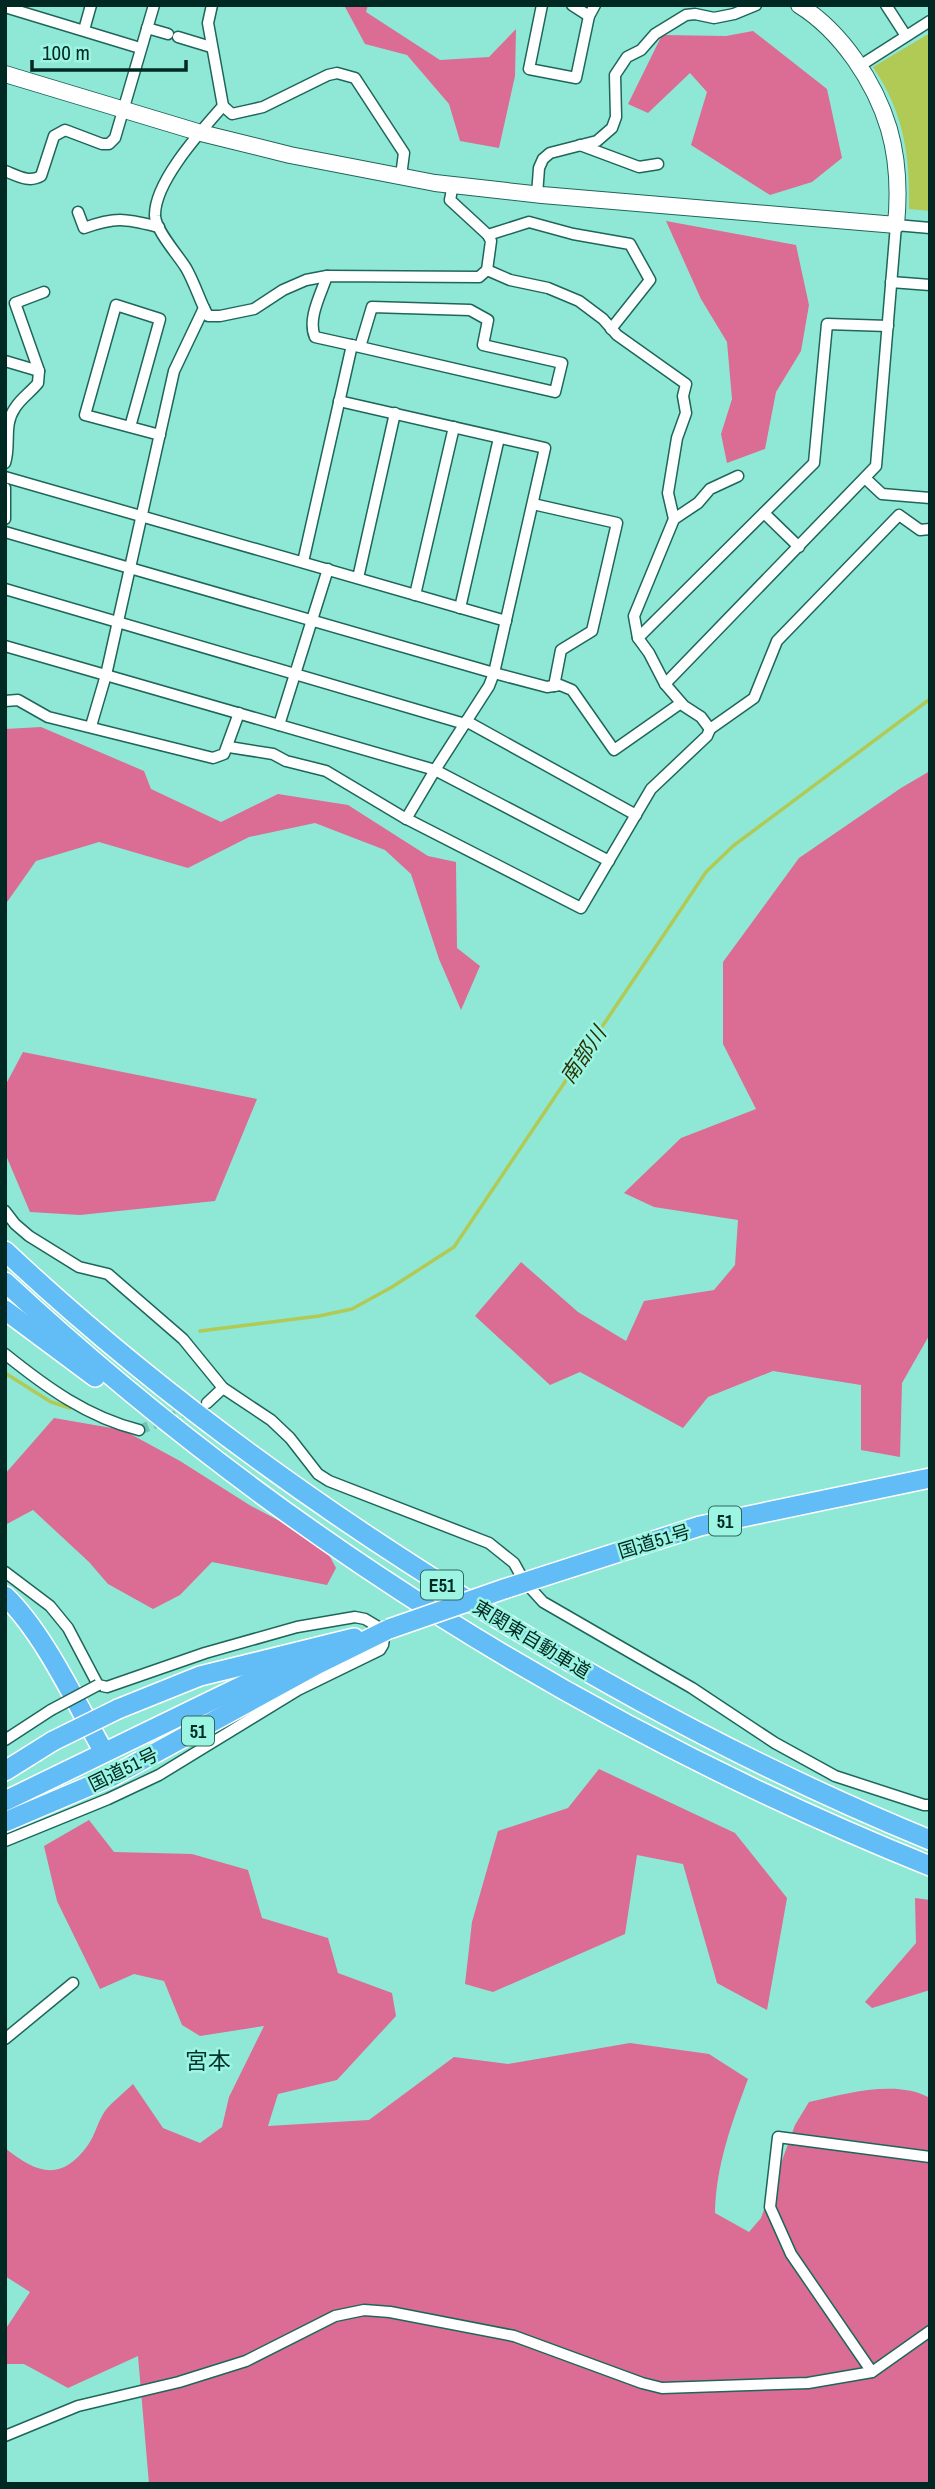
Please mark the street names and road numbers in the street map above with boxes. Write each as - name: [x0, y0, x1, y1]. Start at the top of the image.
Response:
- road number: 51: [709, 1506, 741, 1536]
- street label: 国道51号: [615, 1518, 693, 1564]
- road number: E51: [421, 1570, 463, 1600]
- street label: 東関東自動車道: [468, 1594, 596, 1684]
- road number: 51: [182, 1716, 214, 1746]
- street label: 国道51号: [84, 1741, 162, 1797]

